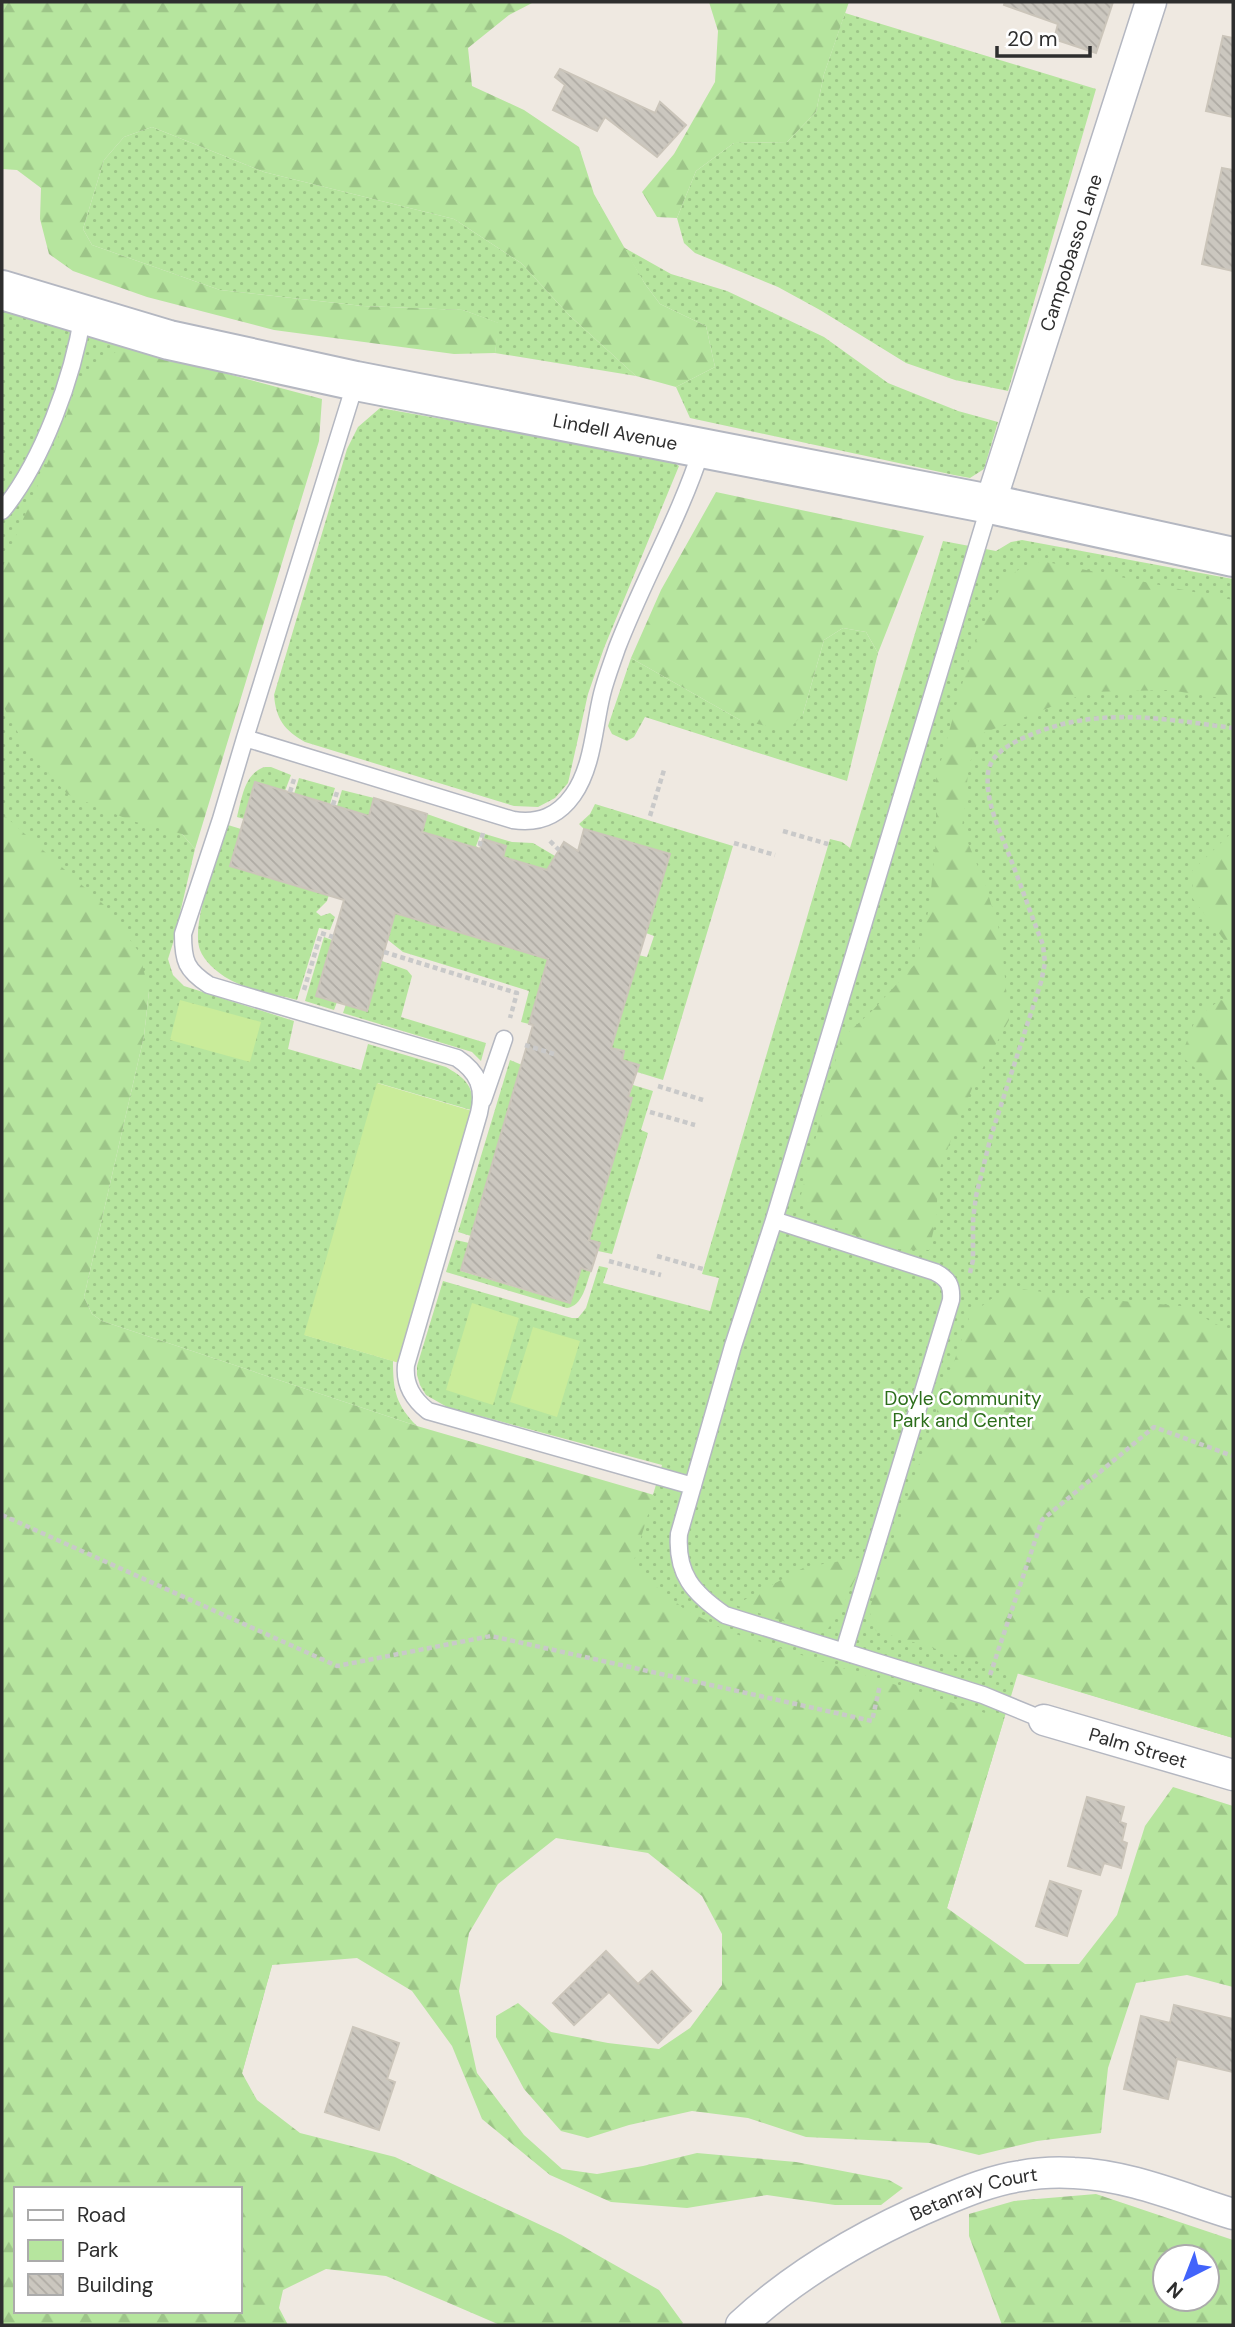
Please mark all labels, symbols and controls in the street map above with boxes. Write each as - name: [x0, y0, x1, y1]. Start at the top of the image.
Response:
- scale bar: [997, 14, 1090, 58]
- text: 20 m: [1007, 25, 1058, 53]
- street label: Campobasso Lane: [1034, 171, 1108, 335]
- street label: Lindell Avenue: [551, 408, 680, 456]
- park label: Doyle Community Park and Center: [884, 1386, 1042, 1433]
- street label: Palm Street: [1086, 1722, 1190, 1774]
- street label: Betanray Court: [906, 2162, 1039, 2227]
- legend: [14, 2187, 242, 2313]
- text: Road: [77, 2201, 126, 2229]
- text: Park: [77, 2236, 119, 2264]
- north arrow: [1151, 2243, 1221, 2313]
- text: Building: [77, 2271, 154, 2299]
- text: N: [1161, 2276, 1188, 2304]

